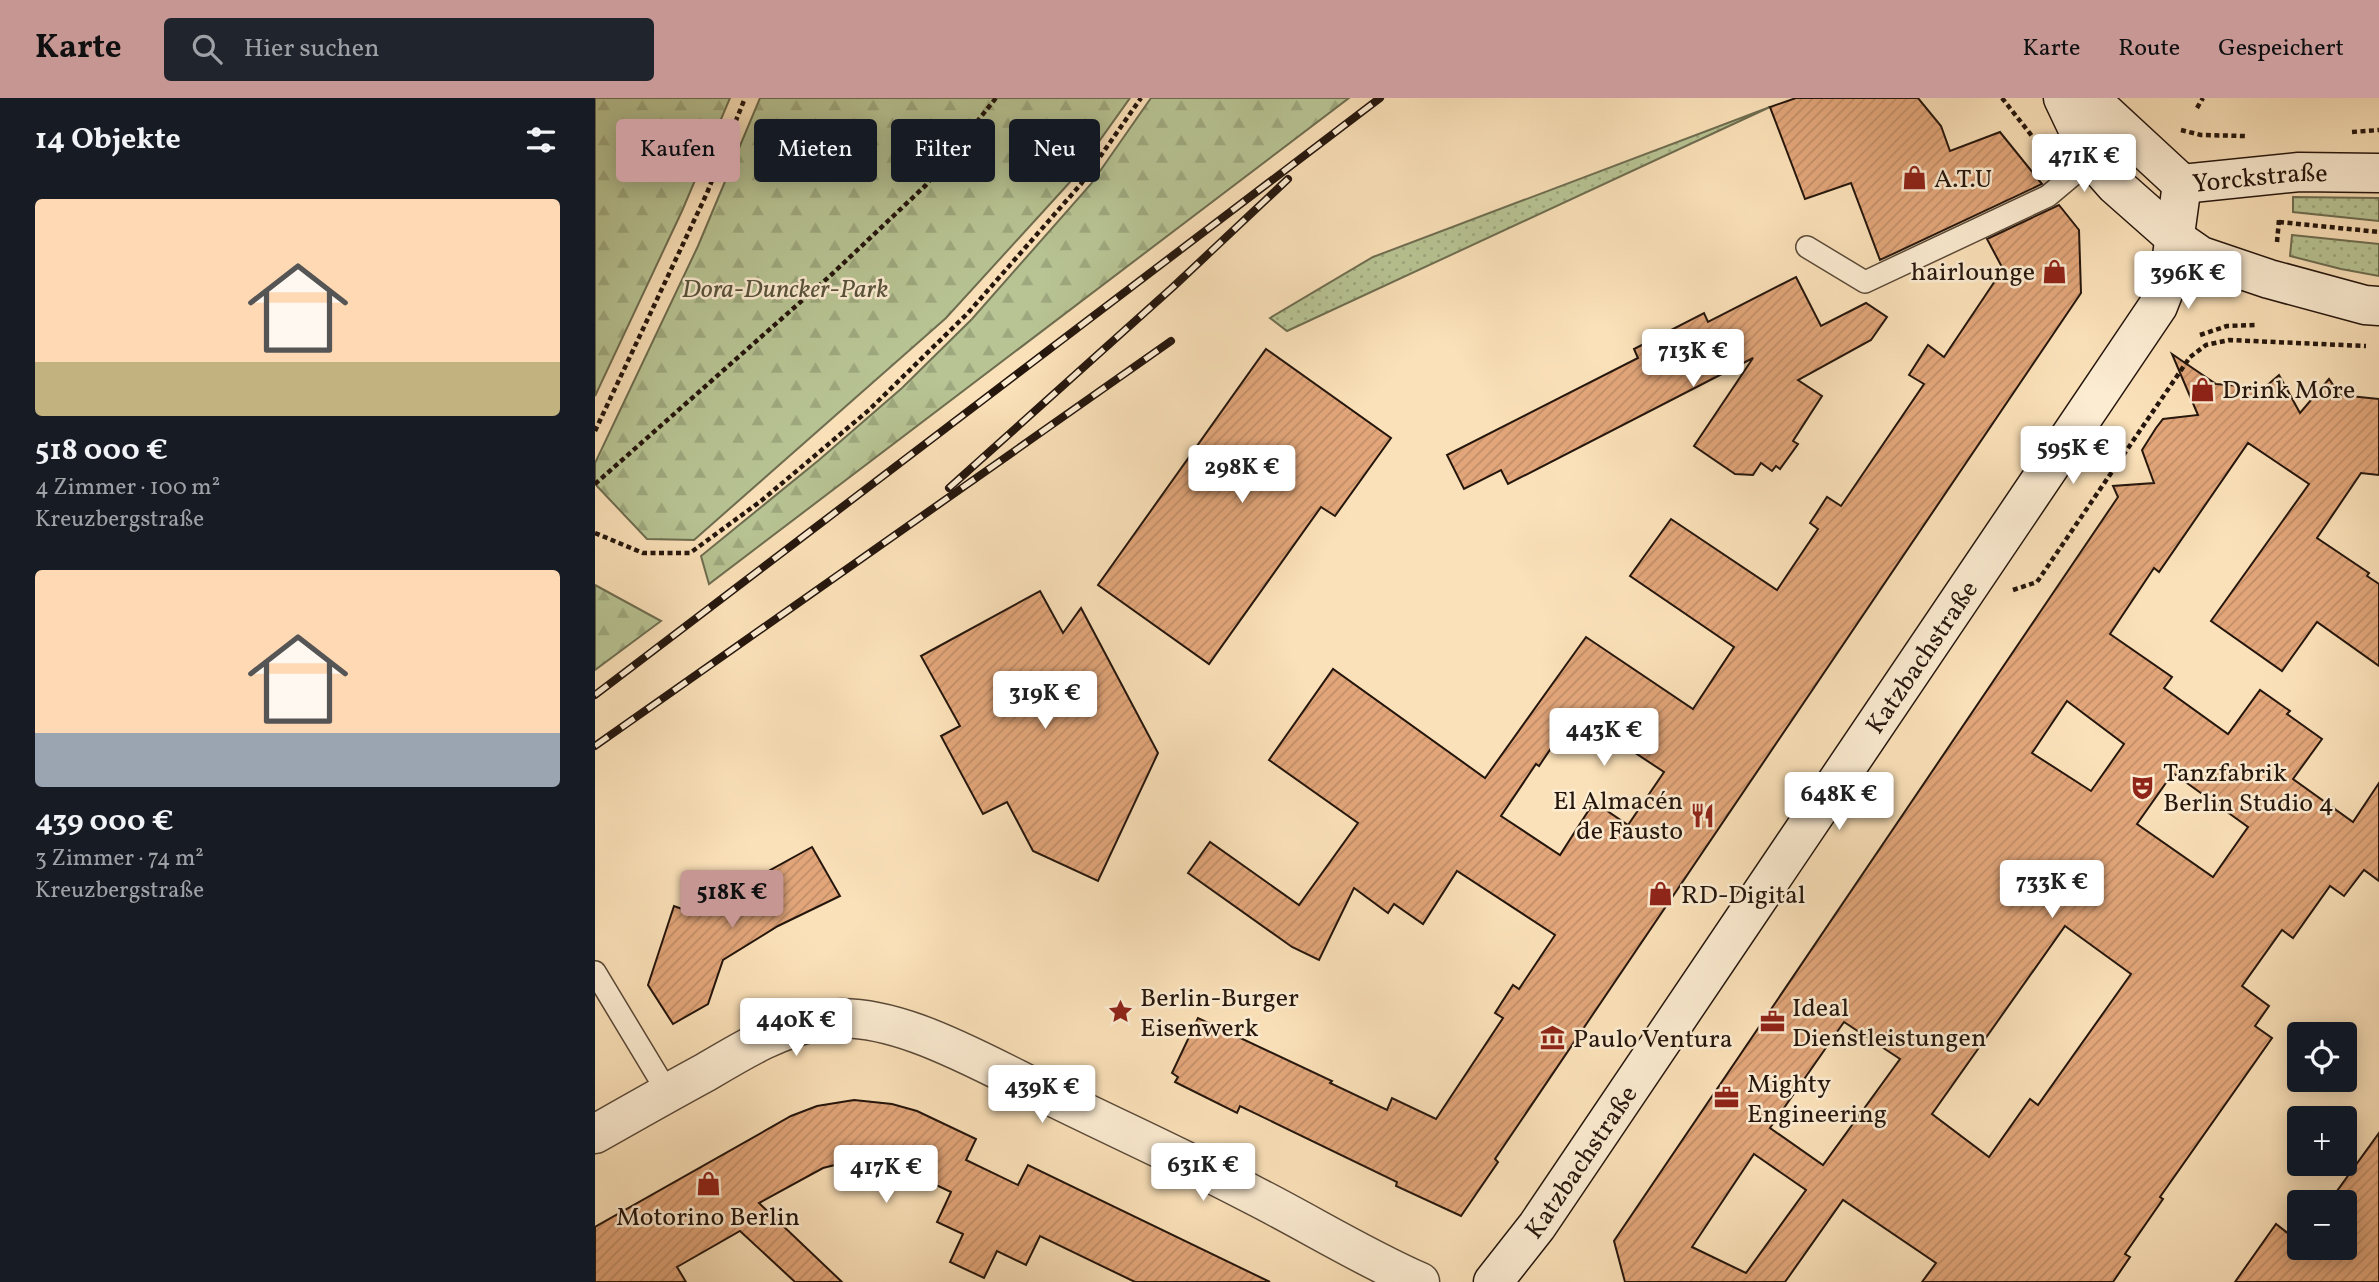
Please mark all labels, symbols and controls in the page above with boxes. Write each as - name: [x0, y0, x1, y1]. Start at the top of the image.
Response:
- search box: [164, 18, 654, 81]
- text: Karte: [35, 26, 122, 72]
- icon: search: [188, 30, 226, 68]
- text: Hier suchen: [244, 31, 380, 67]
- text: Karte: [2023, 32, 2080, 66]
- text: Route: [2118, 32, 2180, 66]
- text: Gespeichert: [2218, 32, 2344, 66]
- text: 14 Objekte: [35, 119, 181, 161]
- chip: Kaufen: [616, 119, 740, 182]
- chip: Mieten: [754, 119, 877, 182]
- chip: Filter: [891, 119, 995, 182]
- chip: Neu: [1009, 119, 1100, 182]
- icon: filters: [522, 121, 560, 159]
- pin: 471K €: [2027, 134, 2141, 194]
- text: 471K €: [2048, 141, 2120, 173]
- street label: Yorckstraße: [2191, 156, 2328, 203]
- place label: A.T.U: [1934, 162, 1992, 198]
- shop icon: A.T.U: [1900, 164, 1928, 192]
- icon: home: [235, 245, 361, 371]
- pin: 396K €: [2131, 252, 2245, 311]
- place label: hairlounge: [1910, 255, 2035, 291]
- shop icon: hairlounge: [2041, 257, 2069, 285]
- text: 396K €: [2150, 258, 2226, 290]
- park label: Dora-Duncker-Park: [682, 272, 888, 308]
- pin: 713K €: [1636, 330, 1750, 389]
- text: 713K €: [1658, 336, 1728, 368]
- place label: Drink More: [2222, 373, 2355, 409]
- shop icon: Drink More: [2188, 375, 2216, 403]
- pin: 595K €: [2016, 426, 2130, 486]
- text: 518 000 €: [35, 430, 168, 472]
- text: 595K €: [2037, 433, 2109, 465]
- pin: 298K €: [1185, 446, 1299, 505]
- text: 298K €: [1204, 452, 1280, 484]
- text: 4 Zimmer · 100 m²: [35, 472, 220, 504]
- text: Kreuzbergstraße: [35, 504, 204, 536]
- street label: Katzbachstraße: [1858, 574, 1988, 742]
- icon: home: [235, 616, 361, 742]
- pin: 319K €: [988, 672, 1102, 731]
- text: 319K €: [1009, 678, 1081, 710]
- pin: 443K €: [1547, 708, 1661, 768]
- text: 443K €: [1565, 715, 1643, 747]
- place label: Tanzfabrik Berlin Studio 4: [2163, 756, 2334, 822]
- pin: 648K €: [1782, 772, 1896, 832]
- theatre icon: Tanzfabrik Berlin Studio 4: [2129, 773, 2157, 801]
- text: 648K €: [1801, 779, 1877, 811]
- place label: El Almacén de Fausto: [1553, 784, 1683, 850]
- text: 439 000 €: [35, 801, 174, 843]
- restaurant icon: El Almacén de Fausto: [1689, 801, 1717, 829]
- text: 3 Zimmer · 74 m²: [35, 843, 204, 875]
- pin: 733K €: [1995, 860, 2109, 920]
- text: 733K €: [2016, 867, 2088, 899]
- pin: 518K €: [675, 870, 789, 930]
- text: Kreuzbergstraße: [35, 875, 204, 907]
- text: 518K €: [696, 877, 768, 909]
- place label: RD-Digital: [1681, 878, 1806, 914]
- shop icon: RD-Digital: [1647, 880, 1675, 908]
- place label: Berlin-Burger Eisenwerk: [1140, 981, 1299, 1047]
- place label: Ideal Dienstleistungen: [1792, 991, 1986, 1057]
- pin: 440K €: [739, 998, 853, 1058]
- place icon: Berlin-Burger Eisenwerk: [1106, 998, 1134, 1026]
- text: 440K €: [756, 1005, 836, 1037]
- office icon: Ideal Dienstleistungen: [1758, 1008, 1786, 1036]
- place label: Paulo Ventura: [1573, 1022, 1733, 1058]
- map controls: [2287, 1022, 2357, 1260]
- button: locate: [2287, 1022, 2357, 1092]
- museum icon: Paulo Ventura: [1539, 1024, 1567, 1052]
- pin: 439K €: [985, 1066, 1099, 1125]
- place label: Mighty Engineering: [1747, 1067, 1887, 1133]
- text: 439K €: [1004, 1072, 1080, 1104]
- street label: Katzbachstraße: [1517, 1079, 1647, 1247]
- office icon: Mighty Engineering: [1713, 1084, 1741, 1112]
- button: +: [2287, 1106, 2357, 1176]
- pin: 631K €: [1146, 1144, 1260, 1203]
- pin: 417K €: [829, 1146, 943, 1205]
- text: 631K €: [1167, 1150, 1239, 1182]
- text: 417K €: [850, 1152, 922, 1184]
- shop icon: Motorino Berlin: [694, 1170, 722, 1198]
- button: −: [2287, 1190, 2357, 1260]
- place label: Motorino Berlin: [616, 1200, 800, 1236]

